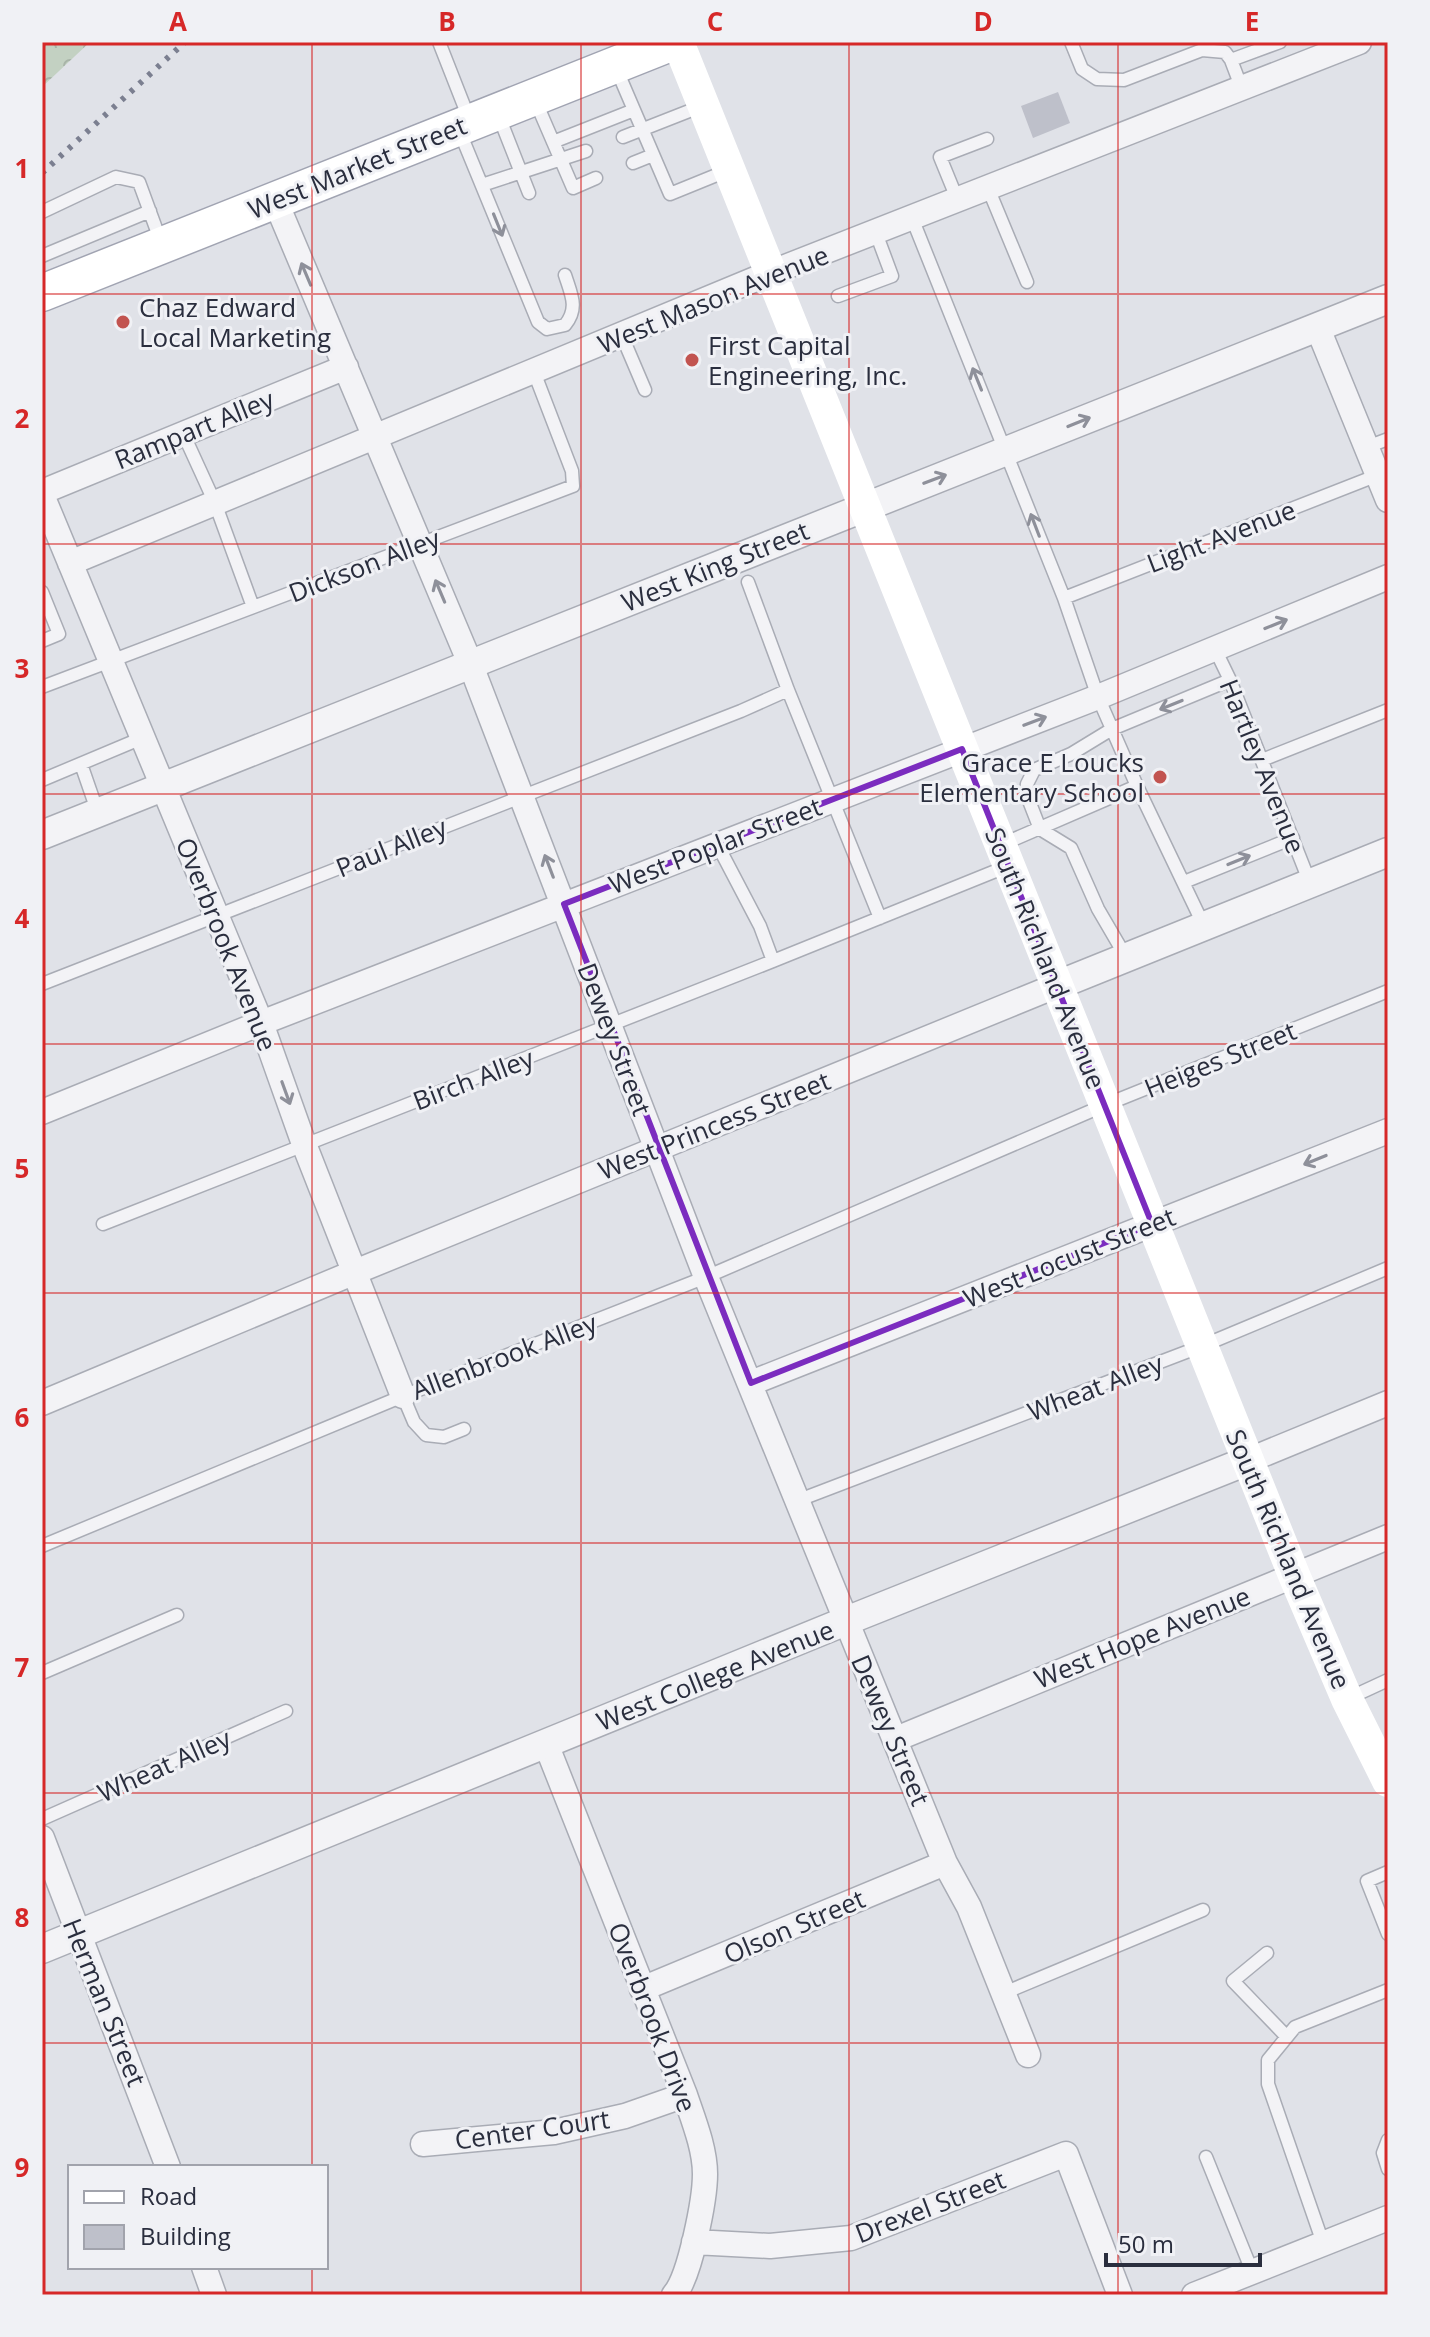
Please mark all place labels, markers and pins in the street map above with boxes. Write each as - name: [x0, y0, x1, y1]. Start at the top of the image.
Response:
- place label: Chaz Edward Local Marketing: [139, 289, 331, 355]
- marker: Chaz Edward Local Marketing: [114, 313, 132, 331]
- place label: First Capital Engineering, Inc.: [708, 327, 907, 393]
- marker: First Capital Engineering, Inc.: [683, 351, 701, 369]
- place label: Grace E Loucks Elementary School: [919, 744, 1144, 810]
- marker: Grace E Loucks Elementary School: [1151, 768, 1169, 786]

